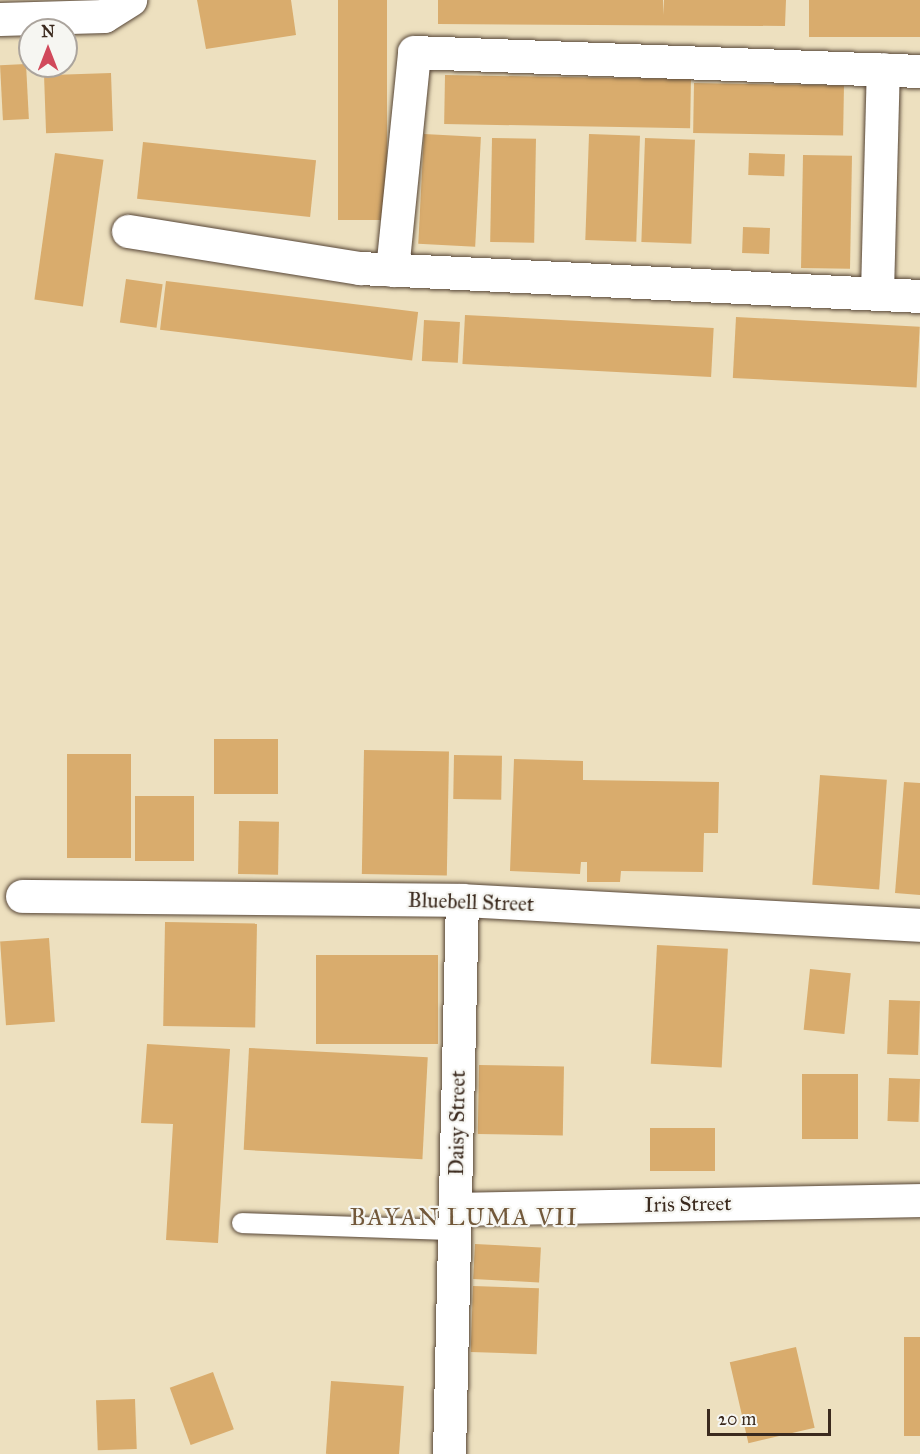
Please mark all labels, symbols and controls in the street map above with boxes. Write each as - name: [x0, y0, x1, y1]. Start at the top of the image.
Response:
- north arrow: [18, 18, 78, 78]
- text: N: [41, 22, 55, 41]
- street label: Bluebell Street: [407, 887, 535, 917]
- street label: Daisy Street: [443, 1070, 471, 1176]
- street label: Iris Street: [644, 1191, 732, 1217]
- district label: BAYAN LUMA VII: [350, 1204, 578, 1232]
- scale bar: [710, 1397, 834, 1435]
- text: 20 m: [718, 1408, 756, 1430]

